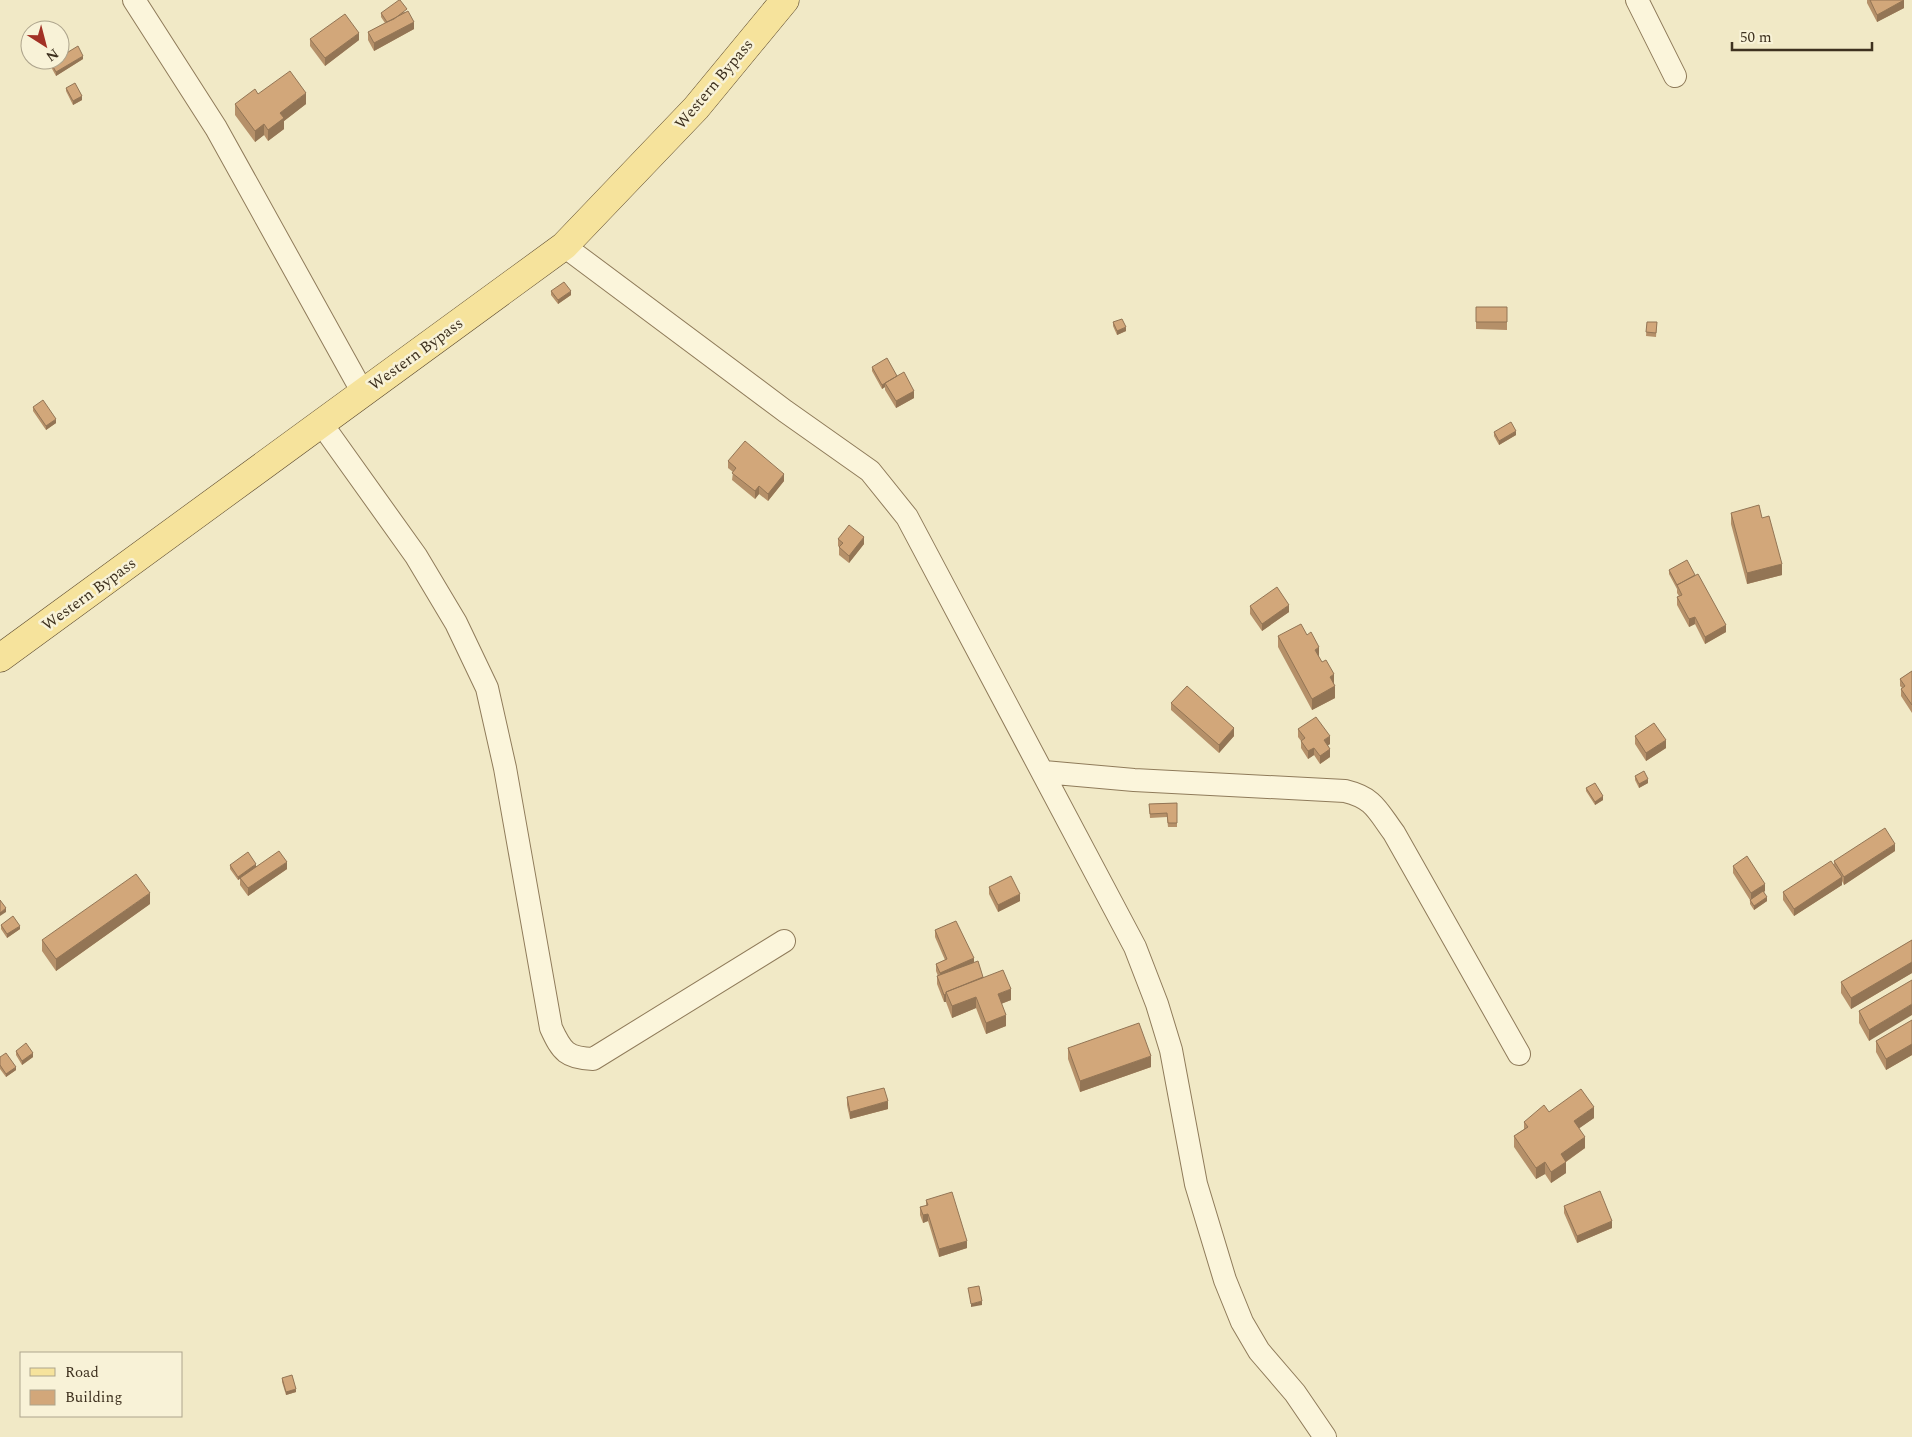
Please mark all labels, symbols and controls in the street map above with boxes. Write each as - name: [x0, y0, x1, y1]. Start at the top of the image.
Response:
- north arrow: [20, 20, 70, 70]
- scale bar: [1732, 20, 1872, 52]
- text: 50 m: [1740, 26, 1772, 49]
- street label: Western Bypass: [669, 33, 759, 135]
- text: N: [42, 43, 63, 67]
- street label: Western Bypass: [364, 311, 468, 397]
- street label: Western Bypass: [37, 551, 141, 637]
- legend: [20, 1352, 182, 1417]
- text: Road: [65, 1361, 99, 1384]
- text: Building: [65, 1386, 122, 1409]

